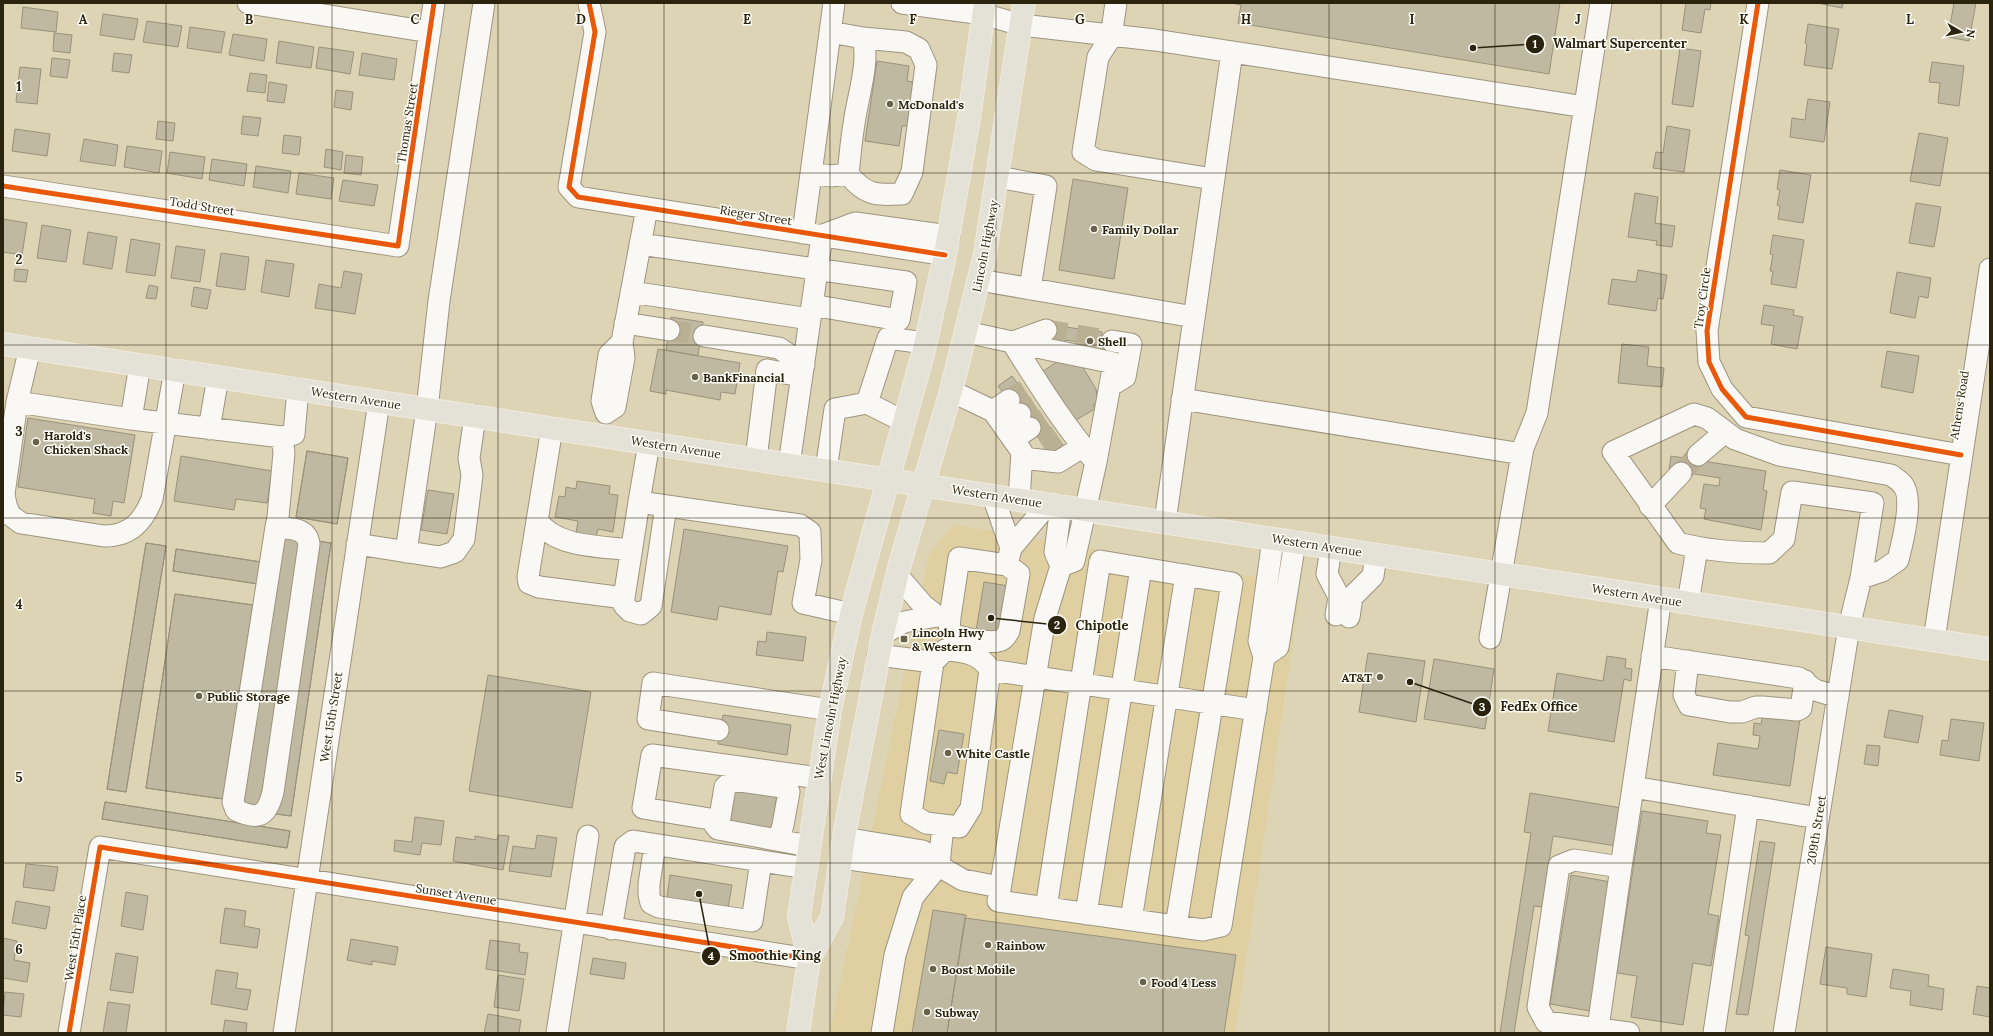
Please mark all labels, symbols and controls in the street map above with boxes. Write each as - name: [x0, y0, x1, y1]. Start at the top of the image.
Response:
- text: A: [79, 11, 88, 28]
- text: B: [245, 11, 254, 28]
- text: C: [411, 11, 420, 28]
- text: D: [576, 11, 586, 28]
- text: E: [743, 11, 751, 28]
- text: F: [909, 11, 917, 28]
- text: G: [1075, 11, 1085, 28]
- text: H: [1241, 11, 1251, 28]
- text: I: [1409, 11, 1415, 28]
- text: J: [1575, 11, 1581, 28]
- text: K: [1739, 11, 1749, 28]
- text: L: [1906, 11, 1914, 28]
- north arrow: [1941, 12, 1981, 52]
- text: N: [1963, 28, 1978, 39]
- callout: Walmart Supercenter: [1525, 31, 1696, 56]
- text: Walmart Supercenter: [1553, 35, 1688, 52]
- text: 1: [1533, 36, 1538, 51]
- text: 1: [16, 78, 22, 95]
- street label: Thomas Street: [393, 81, 421, 164]
- place label: McDonald's: [898, 97, 964, 112]
- marker: McDonald's: [885, 99, 895, 109]
- street label: Todd Street: [168, 193, 236, 219]
- street label: Lincoln Highway: [969, 198, 1001, 293]
- street label: Rieger Street: [719, 202, 794, 228]
- place label: Family Dollar: [1102, 222, 1179, 237]
- marker: Family Dollar: [1089, 224, 1099, 234]
- text: 2: [16, 251, 23, 268]
- street label: Troy Circle: [1690, 266, 1714, 330]
- place label: Shell: [1098, 334, 1127, 349]
- marker: Shell: [1085, 336, 1095, 346]
- street label: Athens Road: [1946, 369, 1972, 442]
- place label: BankFinancial: [703, 370, 785, 385]
- marker: BankFinancial: [690, 372, 700, 382]
- street label: Western Avenue: [310, 383, 403, 413]
- text: 3: [15, 423, 23, 440]
- place label: Harold's Chicken Shack: [44, 428, 128, 457]
- street label: Western Avenue: [630, 432, 723, 462]
- marker: Harold's Chicken Shack: [31, 437, 41, 447]
- street label: Western Avenue: [951, 481, 1044, 511]
- street label: Western Avenue: [1271, 530, 1364, 560]
- street label: Western Avenue: [1591, 580, 1684, 610]
- text: 4: [15, 596, 23, 613]
- callout: Chipotle: [1047, 613, 1136, 638]
- text: 2: [1054, 617, 1060, 632]
- text: Chipotle: [1076, 617, 1128, 634]
- place label: Lincoln Hwy & Western: [912, 625, 984, 654]
- marker: Lincoln Hwy & Western: [899, 634, 909, 644]
- street label: West Lincoln Highway: [811, 655, 849, 781]
- street label: West 15th Street: [316, 670, 346, 763]
- place label: AT&T: [1342, 670, 1372, 685]
- marker: AT&T: [1375, 672, 1385, 682]
- place label: Public Storage: [207, 689, 290, 704]
- marker: Public Storage: [194, 691, 204, 701]
- callout: FedEx Office: [1472, 694, 1586, 719]
- text: FedEx Office: [1500, 698, 1578, 715]
- text: 3: [1479, 699, 1486, 714]
- place label: White Castle: [956, 746, 1030, 761]
- marker: White Castle: [943, 748, 953, 758]
- text: 5: [15, 769, 23, 786]
- street label: 209th Street: [1803, 794, 1829, 866]
- street label: Sunset Avenue: [414, 880, 498, 908]
- street label: West 15th Place: [61, 894, 89, 982]
- place label: Rainbow: [996, 938, 1046, 953]
- marker: Rainbow: [983, 940, 993, 950]
- text: 6: [15, 941, 23, 958]
- callout: Smoothie King: [701, 943, 828, 968]
- text: Smoothie King: [729, 947, 821, 964]
- text: 4: [708, 948, 715, 963]
- place label: Boost Mobile: [941, 962, 1016, 977]
- marker: Boost Mobile: [928, 964, 938, 974]
- place label: Food 4 Less: [1151, 975, 1216, 990]
- marker: Food 4 Less: [1138, 977, 1148, 987]
- place label: Subway: [935, 1005, 979, 1020]
- marker: Subway: [922, 1007, 932, 1017]

